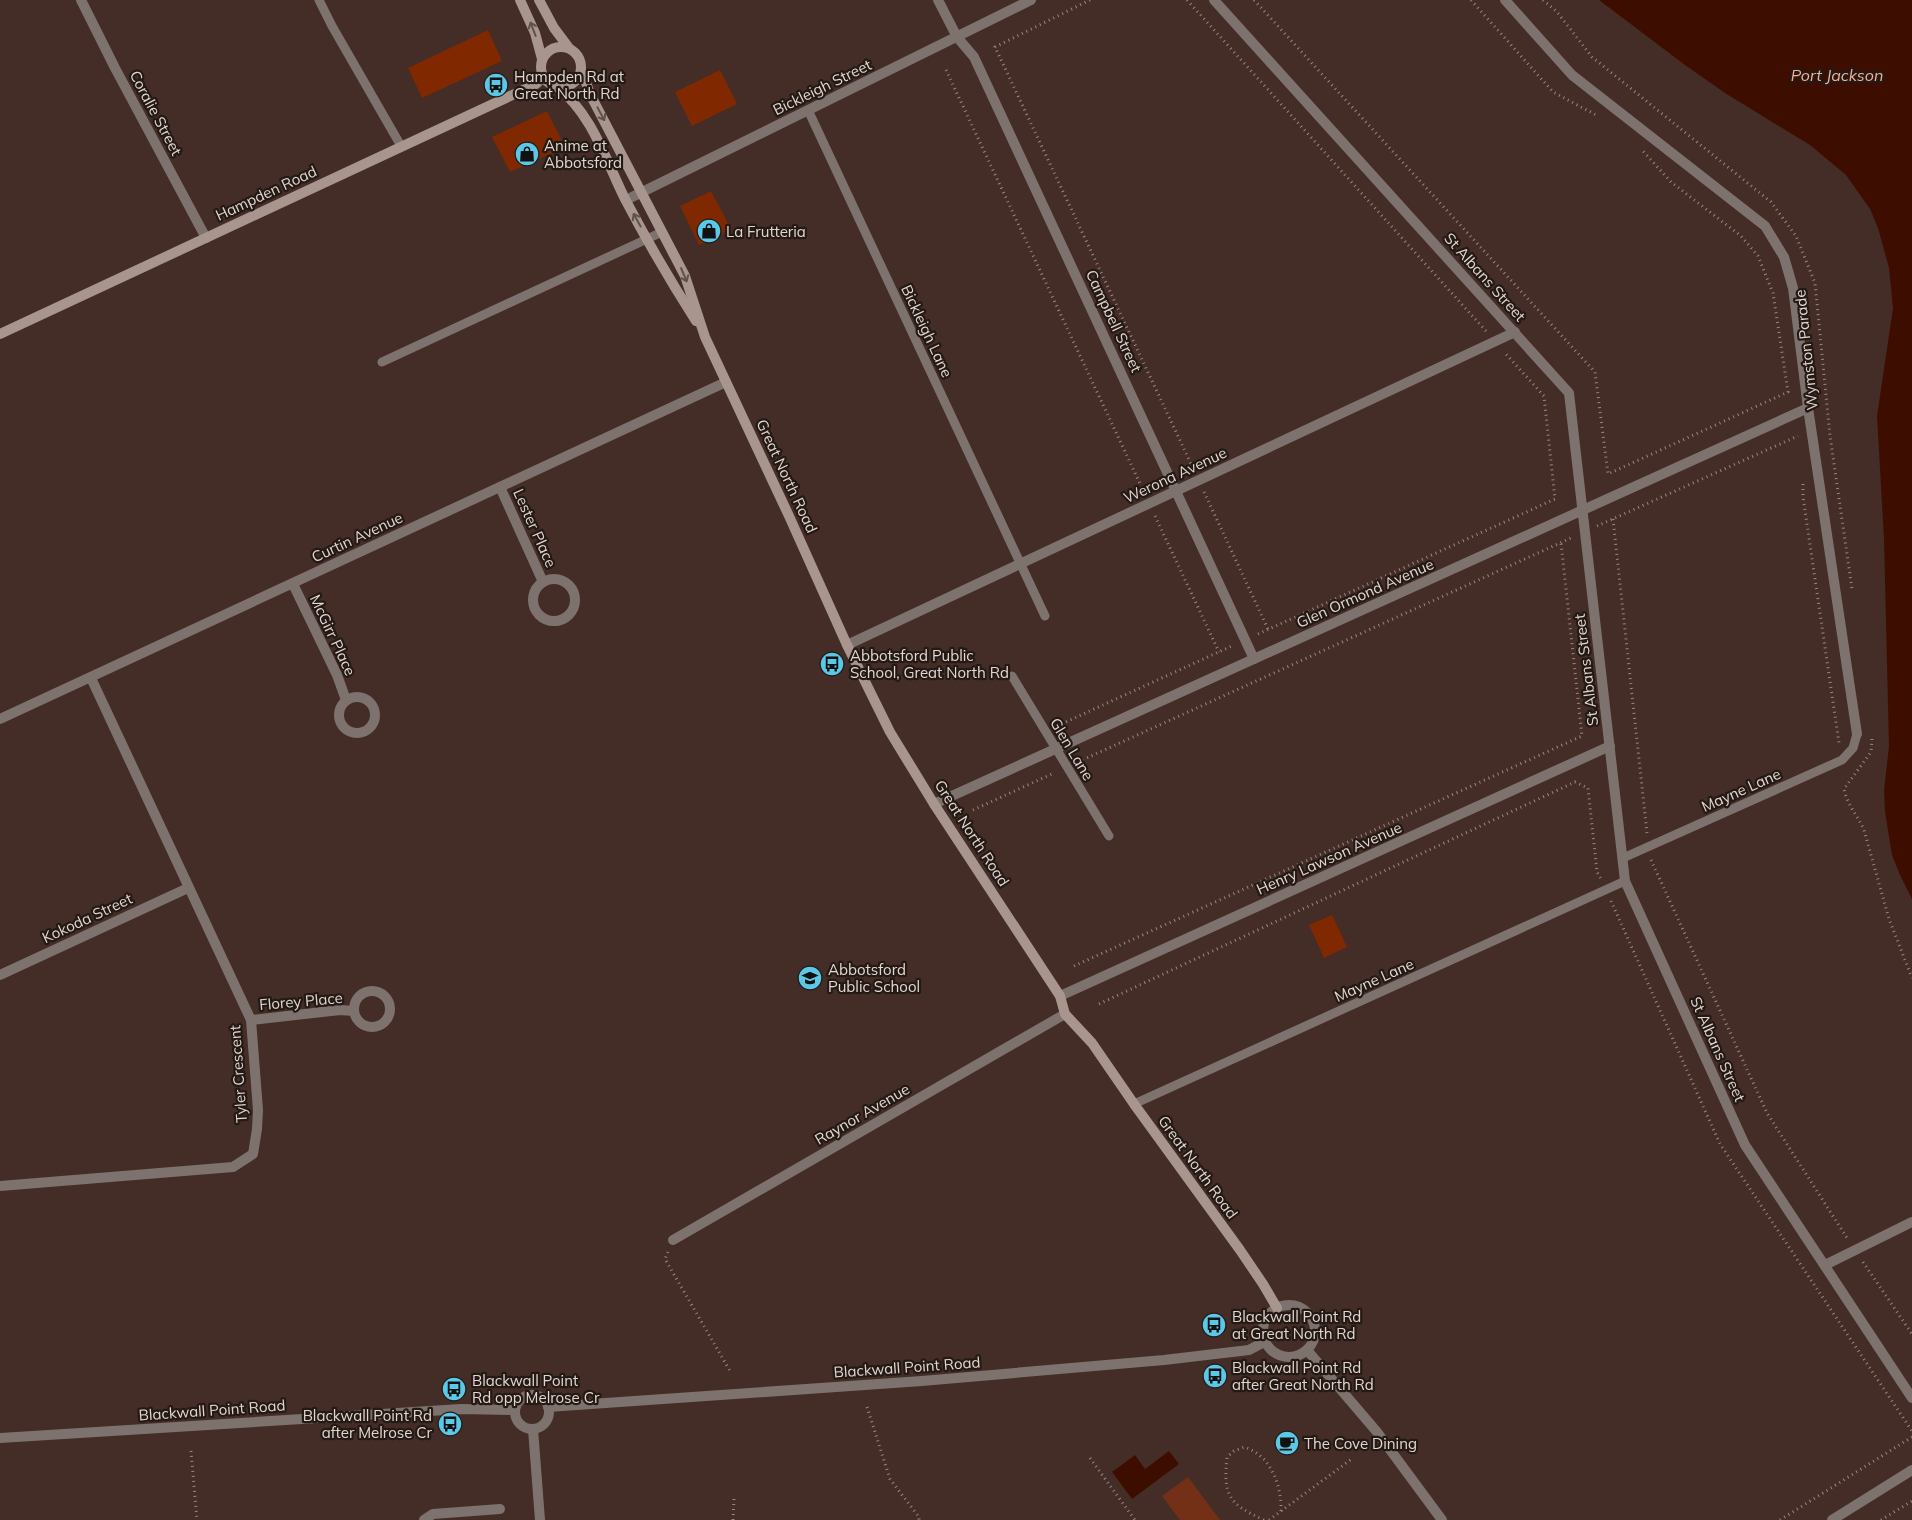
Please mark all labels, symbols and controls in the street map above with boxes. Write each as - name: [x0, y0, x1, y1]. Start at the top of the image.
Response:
- one-way arrow: [528, 21, 537, 37]
- street label: Bickleigh Street: [770, 55, 874, 119]
- water label: Port Jackson: [1791, 65, 1883, 85]
- street label: Coralie Street: [126, 67, 186, 159]
- place label: Hampden Rd at Great North Rd: [514, 67, 624, 103]
- bus stop icon: Hampden Rd at Great North Rd: [483, 72, 509, 98]
- one-way arrow: [596, 107, 606, 122]
- place label: Anime at Abbotsford: [544, 136, 622, 172]
- shop icon: Anime at Abbotsford: [514, 141, 540, 167]
- street label: Hampden Road: [212, 161, 320, 225]
- one-way arrow: [631, 213, 641, 227]
- shop icon: La Frutteria: [696, 218, 722, 244]
- place label: La Frutteria: [726, 222, 806, 241]
- street label: St Albans Street: [1440, 229, 1530, 325]
- one-way arrow: [679, 267, 689, 282]
- street label: Campbell Street: [1082, 267, 1146, 375]
- street label: Bickleigh Lane: [897, 282, 957, 380]
- street label: Wymston Parade: [1790, 289, 1822, 411]
- street label: Great North Road: [752, 416, 822, 536]
- street label: Werona Avenue: [1120, 443, 1230, 507]
- street label: Lester Place: [509, 486, 561, 570]
- street label: Curtin Avenue: [308, 508, 406, 566]
- street label: Glen Ormond Avenue: [1293, 554, 1437, 632]
- street label: McGirr Place: [306, 591, 360, 679]
- street label: St Albans Street: [1570, 613, 1602, 727]
- place label: Abbotsford Public School, Great North Rd: [850, 646, 1009, 682]
- bus stop icon: Abbotsford Public School, Great North Rd: [819, 651, 845, 677]
- street label: Glen Lane: [1046, 714, 1098, 784]
- street label: Mayne Lane: [1698, 764, 1784, 816]
- street label: Great North Road: [931, 776, 1013, 890]
- street label: Henry Lawson Avenue: [1253, 817, 1405, 899]
- street label: Kokoda Street: [39, 889, 135, 947]
- street label: Mayne Lane: [1331, 954, 1417, 1006]
- place label: Abbotsford Public School: [828, 960, 920, 996]
- school or university icon: Abbotsford Public School: [797, 965, 823, 991]
- street label: Florey Place: [259, 988, 343, 1014]
- street label: St Albans Street: [1686, 994, 1750, 1104]
- street label: Tyler Crescent: [225, 1025, 251, 1123]
- street label: Raynor Avenue: [811, 1079, 913, 1149]
- street label: Great North Road: [1154, 1112, 1242, 1222]
- place label: Blackwall Point Rd at Great North Rd: [1232, 1307, 1361, 1343]
- bus stop icon: Blackwall Point Rd at Great North Rd: [1201, 1312, 1227, 1338]
- street label: Blackwall Point Road: [833, 1352, 981, 1382]
- place label: Blackwall Point Rd after Great North Rd: [1232, 1358, 1374, 1394]
- bus stop icon: Blackwall Point Rd after Great North Rd: [1202, 1363, 1228, 1389]
- place label: Blackwall Point Rd opp Melrose Cr: [472, 1371, 600, 1407]
- bus stop icon: Blackwall Point Rd opp Melrose Cr: [441, 1376, 467, 1402]
- street label: Blackwall Point Road: [138, 1395, 286, 1425]
- place label: Blackwall Point Rd after Melrose Cr: [303, 1406, 433, 1442]
- bus stop icon: Blackwall Point Rd after Melrose Cr: [437, 1411, 463, 1437]
- cafe icon: The Cove Dining: [1274, 1430, 1300, 1456]
- place label: The Cove Dining: [1304, 1434, 1417, 1453]

